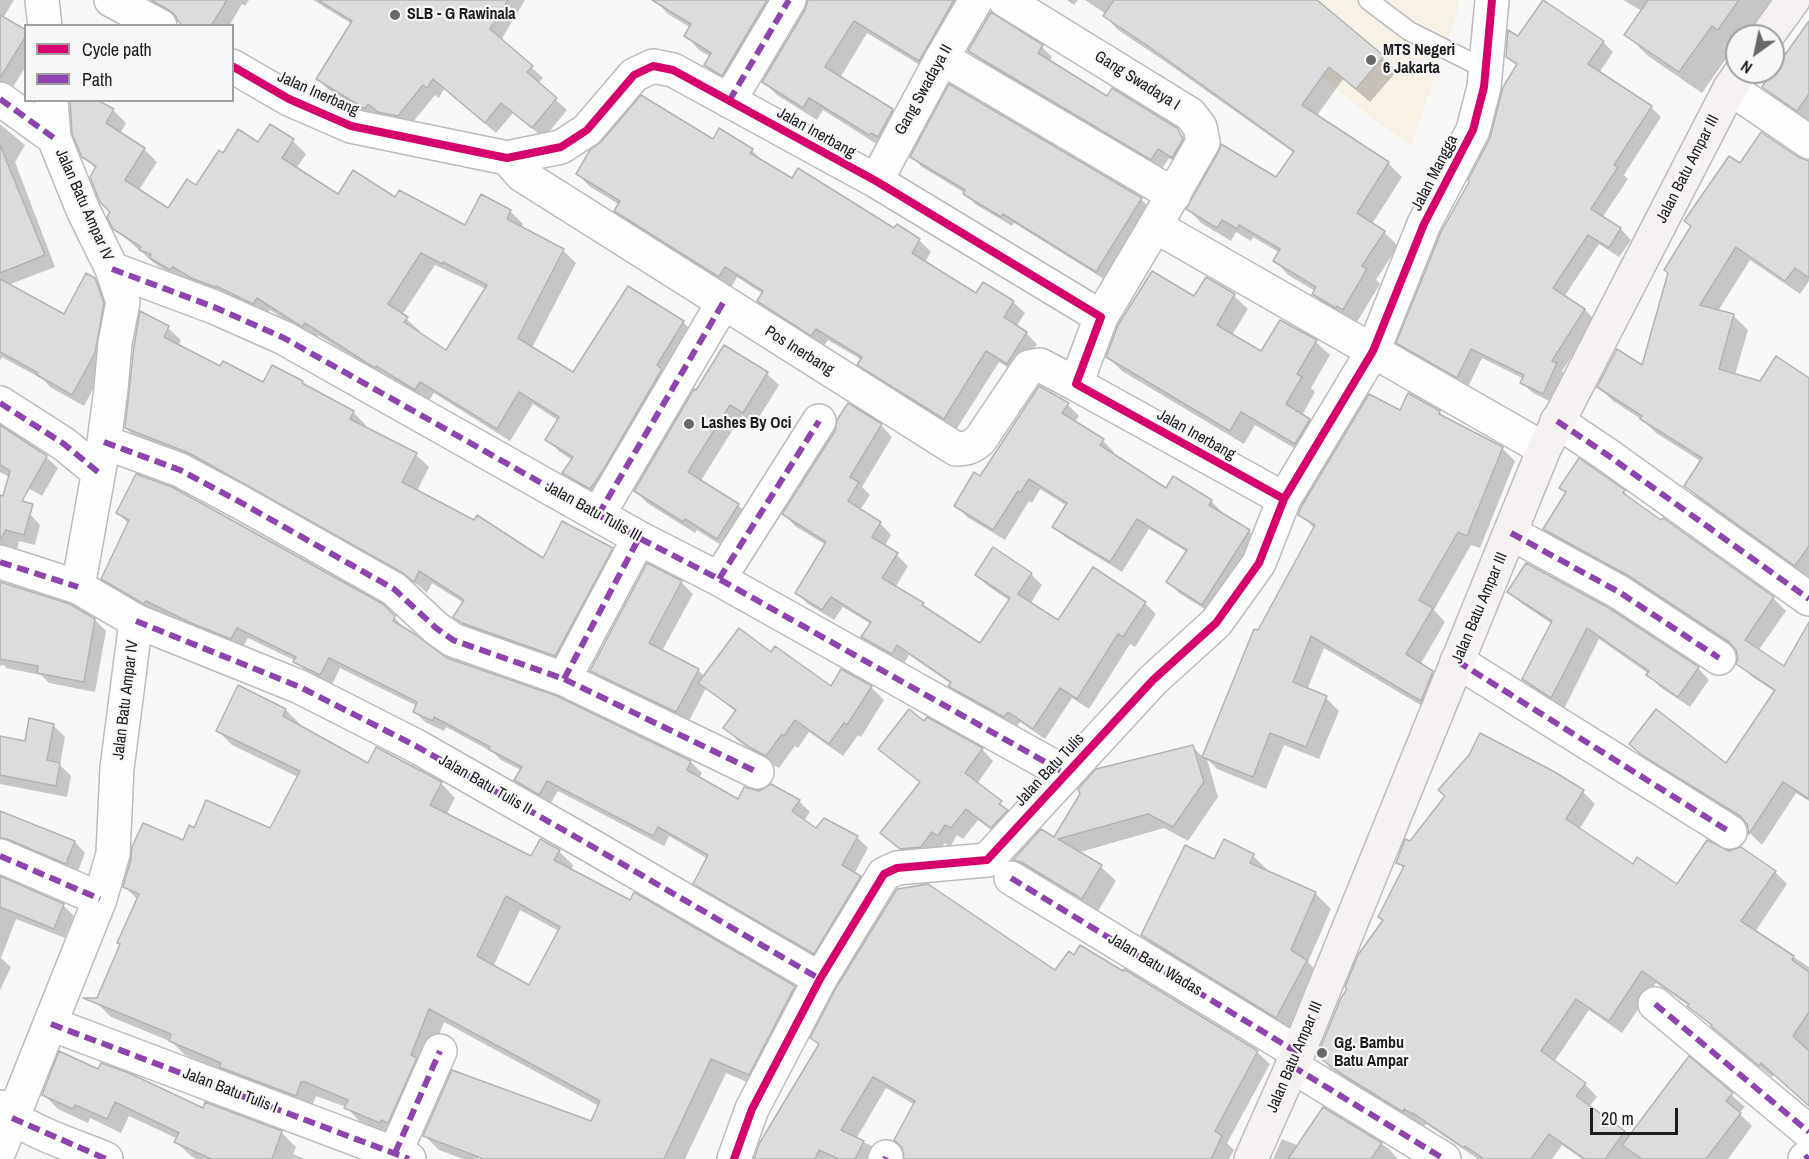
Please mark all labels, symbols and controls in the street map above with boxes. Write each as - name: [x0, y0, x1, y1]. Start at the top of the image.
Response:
- place label: SLB - G Rawinala: [407, 5, 516, 25]
- marker: SLB - G Rawinala: [388, 8, 402, 22]
- legend: [24, 24, 234, 102]
- north arrow: [1725, 24, 1785, 84]
- text: Cycle path: [82, 37, 152, 62]
- street label: Gang Swadaya II: [891, 41, 957, 139]
- place label: MTS Negeri 6 Jakarta: [1383, 41, 1455, 79]
- street label: Gang Swadaya I: [1091, 47, 1183, 115]
- marker: MTS Negeri 6 Jakarta: [1364, 53, 1378, 67]
- text: N: [1736, 56, 1756, 79]
- text: Path: [82, 67, 112, 92]
- street label: Jalan Inerbang: [274, 68, 362, 120]
- street label: Jalan Inerbang: [773, 104, 859, 162]
- street label: Jalan Batu Ampar III: [1652, 112, 1724, 226]
- street label: Jalan Mangga: [1408, 132, 1462, 214]
- street label: Jalan Batu Ampar IV: [51, 146, 117, 264]
- street label: Pos Inerbang: [761, 322, 837, 380]
- street label: Jalan Inerbang: [1153, 406, 1239, 464]
- place label: Lashes By Oci: [701, 414, 791, 434]
- marker: Lashes By Oci: [682, 417, 696, 431]
- street label: Jalan Batu Tulis III: [541, 478, 645, 546]
- street label: Jalan Batu Ampar III: [1448, 550, 1512, 666]
- street label: Jalan Batu Ampar IV: [109, 639, 143, 761]
- street label: Jalan Batu Tulis: [1011, 729, 1089, 811]
- street label: Jalan Batu Tulis II: [435, 751, 535, 819]
- street label: Jalan Batu Wadas: [1105, 929, 1205, 1001]
- street label: Jalan Batu Ampar III: [1263, 999, 1327, 1115]
- place label: Gg. Bambu Batu Ampar: [1334, 1034, 1408, 1072]
- marker: Gg. Bambu Batu Ampar: [1315, 1046, 1329, 1060]
- street label: Jalan Batu Tulis I: [180, 1064, 280, 1118]
- scale bar: [1593, 1096, 1682, 1134]
- text: 20 m: [1601, 1106, 1634, 1131]

